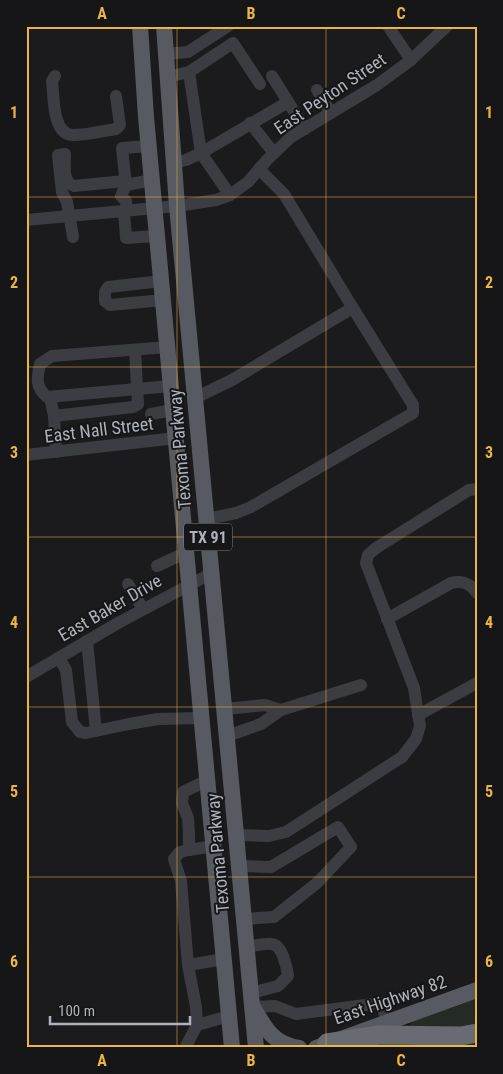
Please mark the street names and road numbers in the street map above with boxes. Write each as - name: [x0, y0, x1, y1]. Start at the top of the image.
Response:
- street label: East Peyton Street: [270, 48, 390, 139]
- street label: Texoma Parkway: [164, 388, 195, 510]
- street label: East Nall Street: [43, 412, 155, 447]
- road number: TX 91: [184, 524, 232, 550]
- street label: East Baker Drive: [54, 570, 165, 646]
- street label: Texoma Parkway: [202, 792, 233, 914]
- street label: East Highway 82: [331, 970, 449, 1029]

